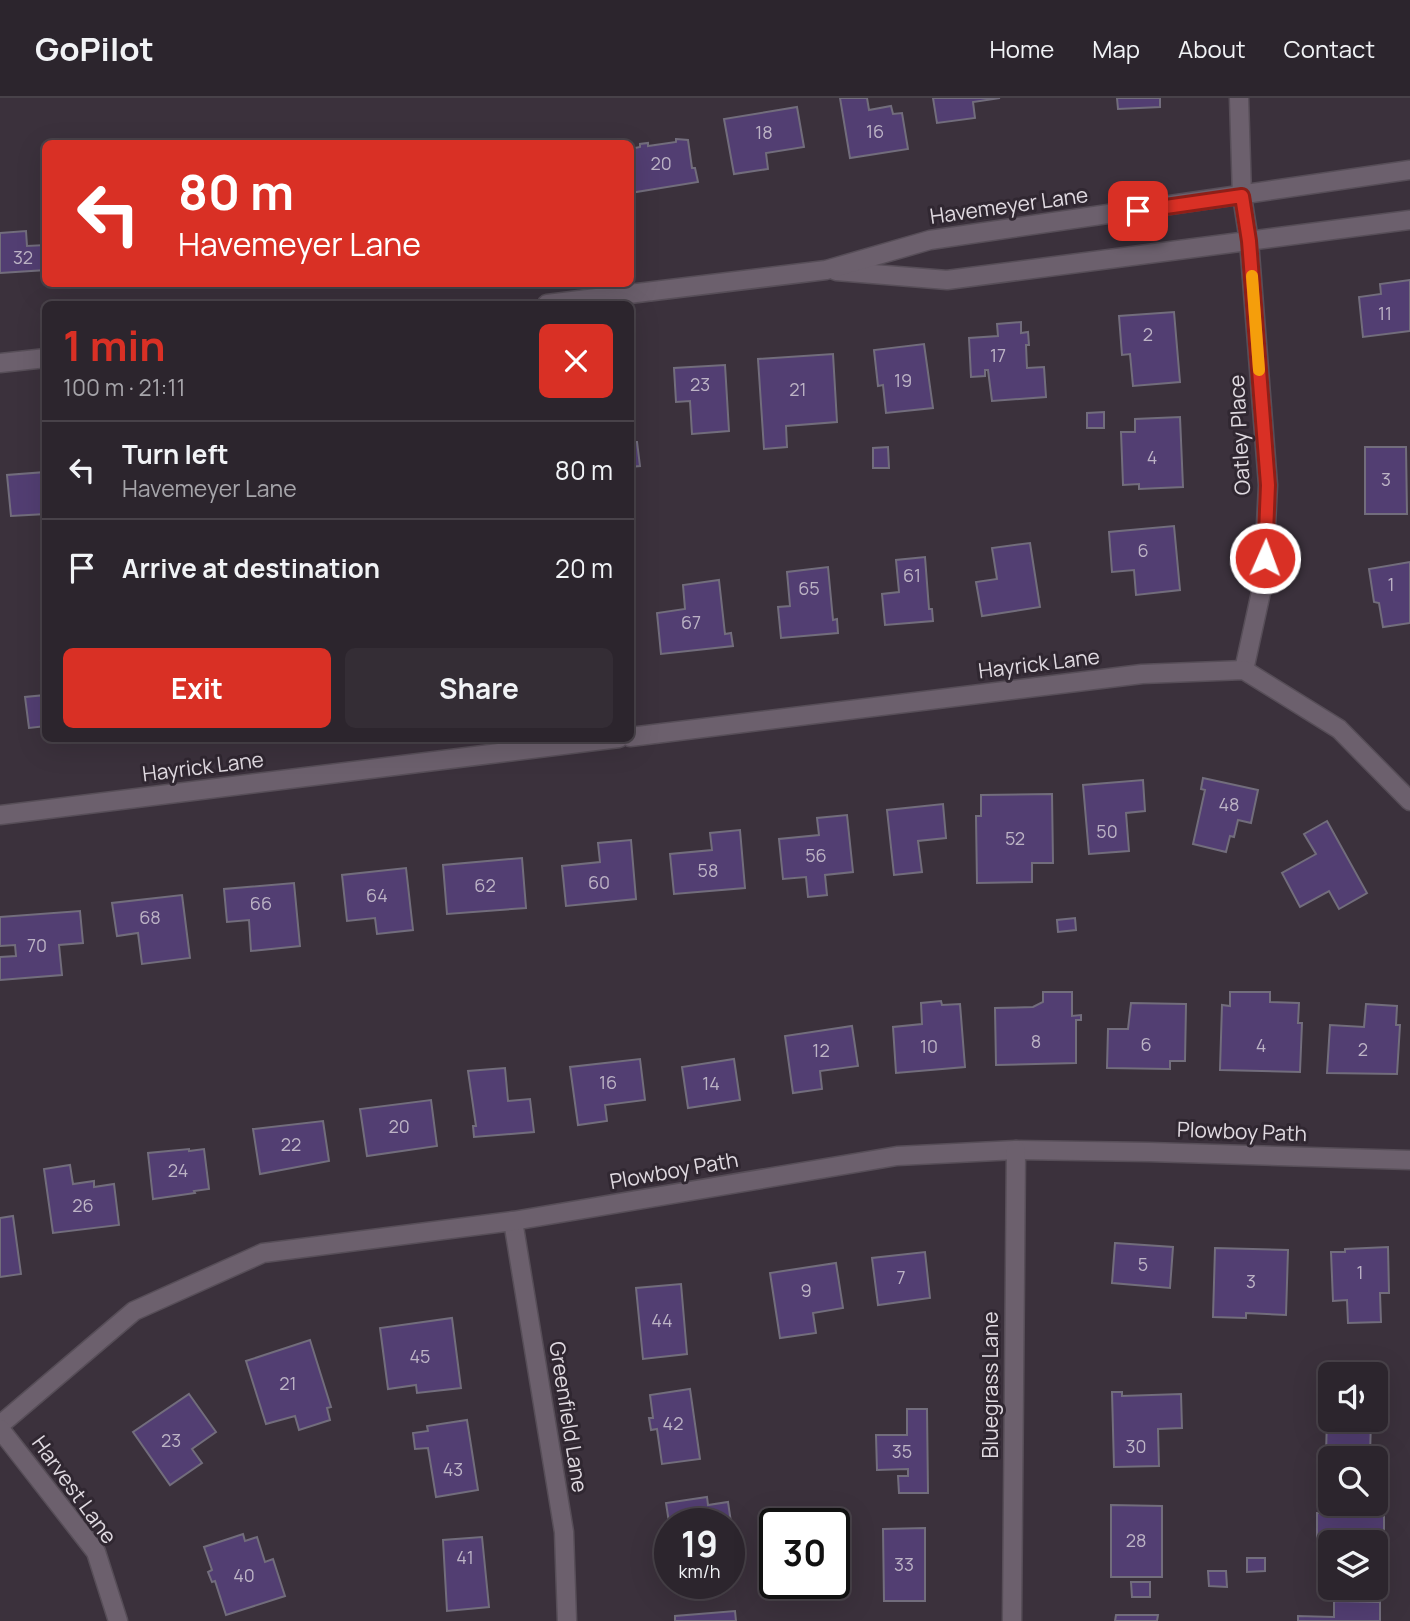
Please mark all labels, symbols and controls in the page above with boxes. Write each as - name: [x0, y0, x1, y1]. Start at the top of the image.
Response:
- text: GoPilot: [35, 26, 154, 71]
- text: Home: [989, 32, 1054, 65]
- text: Map: [1092, 32, 1140, 65]
- text: About: [1178, 32, 1246, 65]
- text: Contact: [1284, 32, 1375, 65]
- house number: 16: [866, 119, 884, 143]
- house number: 18: [755, 120, 773, 144]
- house number: 20: [650, 151, 672, 175]
- text: 80 m: [178, 158, 294, 225]
- icon: left: [63, 168, 154, 259]
- street label: Havemeyer Lane: [928, 180, 1090, 230]
- pin: [1108, 181, 1168, 241]
- icon: arrive: [1119, 192, 1157, 230]
- text: Havemeyer Lane: [178, 222, 421, 266]
- house number: 32: [13, 245, 33, 269]
- house number: 11: [1378, 301, 1392, 325]
- text: 1 min: [63, 316, 166, 374]
- house number: 2: [1143, 322, 1153, 346]
- button: close: [539, 324, 613, 398]
- house number: 17: [990, 343, 1006, 367]
- house number: 19: [894, 368, 912, 392]
- text: 100 m · 21:11: [63, 371, 185, 403]
- house number: 23: [690, 372, 710, 396]
- street label: Oatley Place: [1222, 374, 1256, 496]
- house number: 21: [789, 377, 807, 401]
- text: Turn left: [122, 436, 229, 472]
- house number: 4: [1147, 445, 1157, 469]
- icon: left: [63, 451, 101, 489]
- text: 80 m: [555, 452, 613, 488]
- house number: 3: [1381, 467, 1391, 491]
- text: Havemeyer Lane: [122, 472, 297, 504]
- position arrow: [1228, 521, 1302, 595]
- house number: 6: [1137, 538, 1149, 562]
- icon: arrive: [63, 549, 101, 587]
- text: Arrive at destination: [122, 550, 380, 586]
- text: 20 m: [555, 550, 613, 586]
- house number: 61: [903, 563, 921, 587]
- house number: 1: [1387, 572, 1395, 596]
- house number: 65: [798, 576, 820, 600]
- house number: 67: [681, 610, 701, 634]
- street label: Hayrick Lane: [976, 642, 1101, 684]
- button: Exit: [63, 648, 331, 728]
- button: Share: [345, 648, 613, 728]
- street label: Hayrick Lane: [140, 745, 265, 787]
- house number: 48: [1218, 792, 1240, 816]
- house number: 50: [1096, 819, 1118, 843]
- house number: 52: [1005, 826, 1025, 850]
- house number: 56: [805, 843, 827, 867]
- house number: 58: [698, 858, 718, 882]
- house number: 60: [588, 870, 610, 894]
- house number: 62: [474, 873, 496, 897]
- house number: 64: [366, 883, 388, 907]
- house number: 66: [250, 891, 272, 915]
- house number: 68: [139, 905, 161, 929]
- house number: 70: [27, 933, 47, 957]
- house number: 8: [1031, 1029, 1041, 1053]
- house number: 6: [1140, 1032, 1152, 1056]
- house number: 4: [1256, 1033, 1266, 1057]
- house number: 10: [920, 1034, 938, 1058]
- house number: 2: [1358, 1037, 1368, 1061]
- house number: 12: [812, 1038, 830, 1062]
- house number: 16: [599, 1070, 617, 1094]
- house number: 14: [702, 1071, 720, 1095]
- house number: 20: [388, 1114, 410, 1138]
- street label: Plowboy Path: [1177, 1115, 1308, 1147]
- house number: 22: [281, 1132, 301, 1156]
- street label: Plowboy Path: [607, 1145, 740, 1195]
- house number: 24: [168, 1158, 188, 1182]
- house number: 26: [72, 1193, 94, 1217]
- house number: 5: [1138, 1252, 1148, 1276]
- house number: 1: [1356, 1260, 1364, 1284]
- house number: 7: [896, 1265, 906, 1289]
- house number: 3: [1246, 1269, 1256, 1293]
- house number: 9: [800, 1278, 812, 1302]
- house number: 44: [651, 1308, 673, 1332]
- street label: Bluegrass Lane: [976, 1311, 1004, 1459]
- street label: Greenfield Lane: [543, 1339, 595, 1494]
- house number: 45: [409, 1344, 431, 1368]
- map controls: [1318, 1362, 1388, 1600]
- button: sound: [1318, 1362, 1388, 1432]
- house number: 21: [279, 1371, 297, 1395]
- house number: 42: [663, 1411, 683, 1435]
- house number: 23: [161, 1428, 181, 1452]
- street label: Harvest Lane: [26, 1430, 123, 1549]
- house number: 30: [1126, 1434, 1146, 1458]
- house number: 35: [892, 1439, 912, 1463]
- button: search: [1318, 1446, 1388, 1516]
- house number: 43: [443, 1457, 463, 1481]
- speed limit sign: 30: [759, 1508, 850, 1599]
- text: 19: [681, 1520, 718, 1568]
- house number: 28: [1126, 1528, 1146, 1552]
- button: layers: [1318, 1530, 1388, 1600]
- house number: 41: [456, 1545, 474, 1569]
- house number: 33: [894, 1552, 914, 1576]
- text: km/h: [679, 1559, 720, 1583]
- house number: 40: [233, 1563, 255, 1587]

